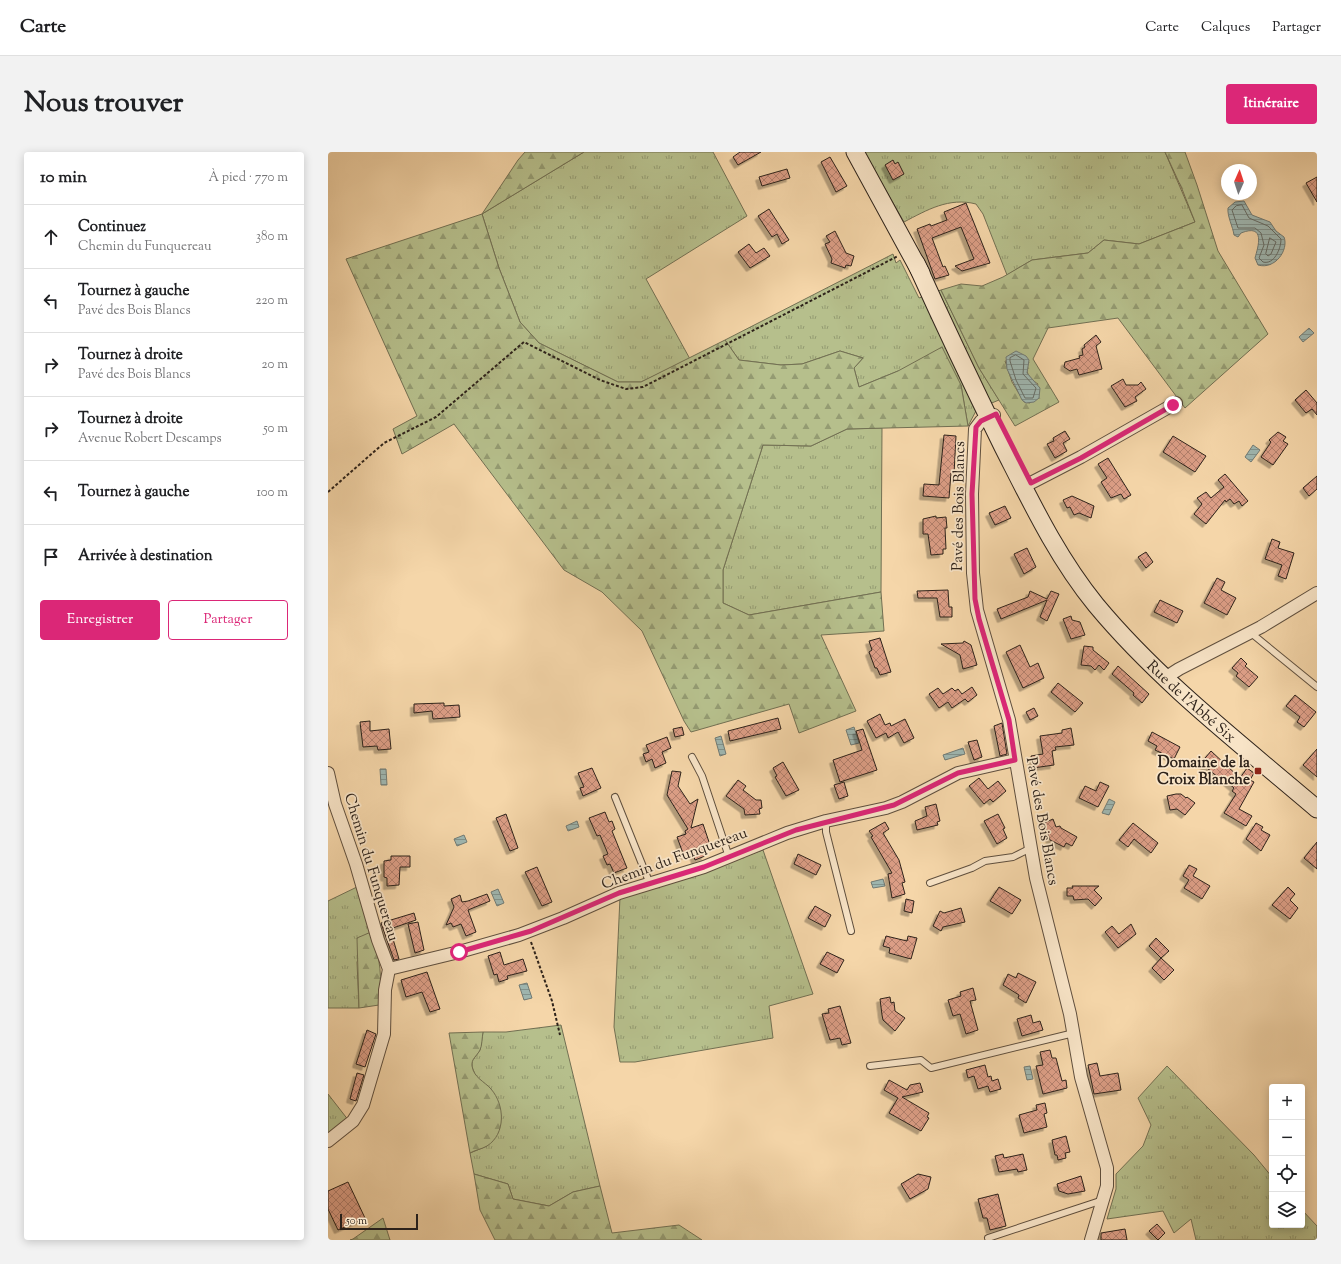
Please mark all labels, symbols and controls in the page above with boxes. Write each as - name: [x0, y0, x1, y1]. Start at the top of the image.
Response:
- text: Carte: [20, 14, 66, 41]
- text: Carte: [1145, 18, 1179, 38]
- text: Calques: [1201, 18, 1250, 38]
- text: Partager: [1272, 18, 1321, 38]
- text: Nous trouver: [24, 84, 183, 124]
- button: Itinéraire: [1226, 84, 1317, 124]
- north arrow: [1221, 164, 1257, 200]
- text: 10 min: [40, 166, 87, 190]
- text: À pied · 770 m: [208, 169, 288, 187]
- text: Continuez: [78, 217, 146, 238]
- icon: ahead: [40, 226, 62, 248]
- text: 380 m: [256, 228, 288, 246]
- text: Chemin du Funquereau: [78, 238, 211, 256]
- text: Tournez à gauche: [78, 281, 189, 302]
- icon: left: [40, 290, 62, 312]
- text: 220 m: [255, 292, 288, 310]
- text: Pavé des Bois Blancs: [78, 302, 191, 320]
- text: Tournez à droite: [78, 345, 183, 366]
- icon: right: [40, 354, 62, 376]
- text: 20 m: [262, 356, 288, 374]
- text: Pavé des Bois Blancs: [78, 366, 191, 384]
- route end: [1164, 396, 1182, 414]
- text: Tournez à droite: [78, 409, 183, 430]
- icon: right: [40, 418, 62, 440]
- text: 50 m: [263, 420, 288, 438]
- text: Avenue Robert Descamps: [78, 430, 222, 448]
- street label: Pavé des Bois Blancs: [948, 441, 971, 571]
- icon: left: [40, 482, 62, 504]
- text: Tournez à gauche: [78, 482, 189, 503]
- text: 100 m: [256, 484, 288, 502]
- icon: arrive: [40, 546, 62, 568]
- text: Arrivée à destination: [78, 546, 213, 567]
- button: Enregistrer: [40, 600, 160, 640]
- button: Partager: [168, 600, 288, 640]
- street label: Rue de l'Abbé Six: [1141, 656, 1240, 748]
- place label: Domaine de la Croix Blanche: [1157, 753, 1250, 791]
- street label: Pavé des Bois Blancs: [1020, 756, 1063, 887]
- marker: Domaine de la Croix Blanche: [1253, 766, 1263, 776]
- street label: Chemin du Funquereau: [338, 791, 403, 944]
- street label: Chemin du Funquereau: [599, 823, 751, 896]
- route start: [450, 943, 468, 961]
- map controls: [1269, 1084, 1305, 1228]
- button: +: [1269, 1084, 1305, 1120]
- button: −: [1269, 1120, 1305, 1156]
- button: locate: [1269, 1156, 1305, 1192]
- button: layers: [1269, 1192, 1305, 1228]
- scale bar: [340, 1212, 418, 1231]
- text: 50 m: [346, 1213, 367, 1229]

